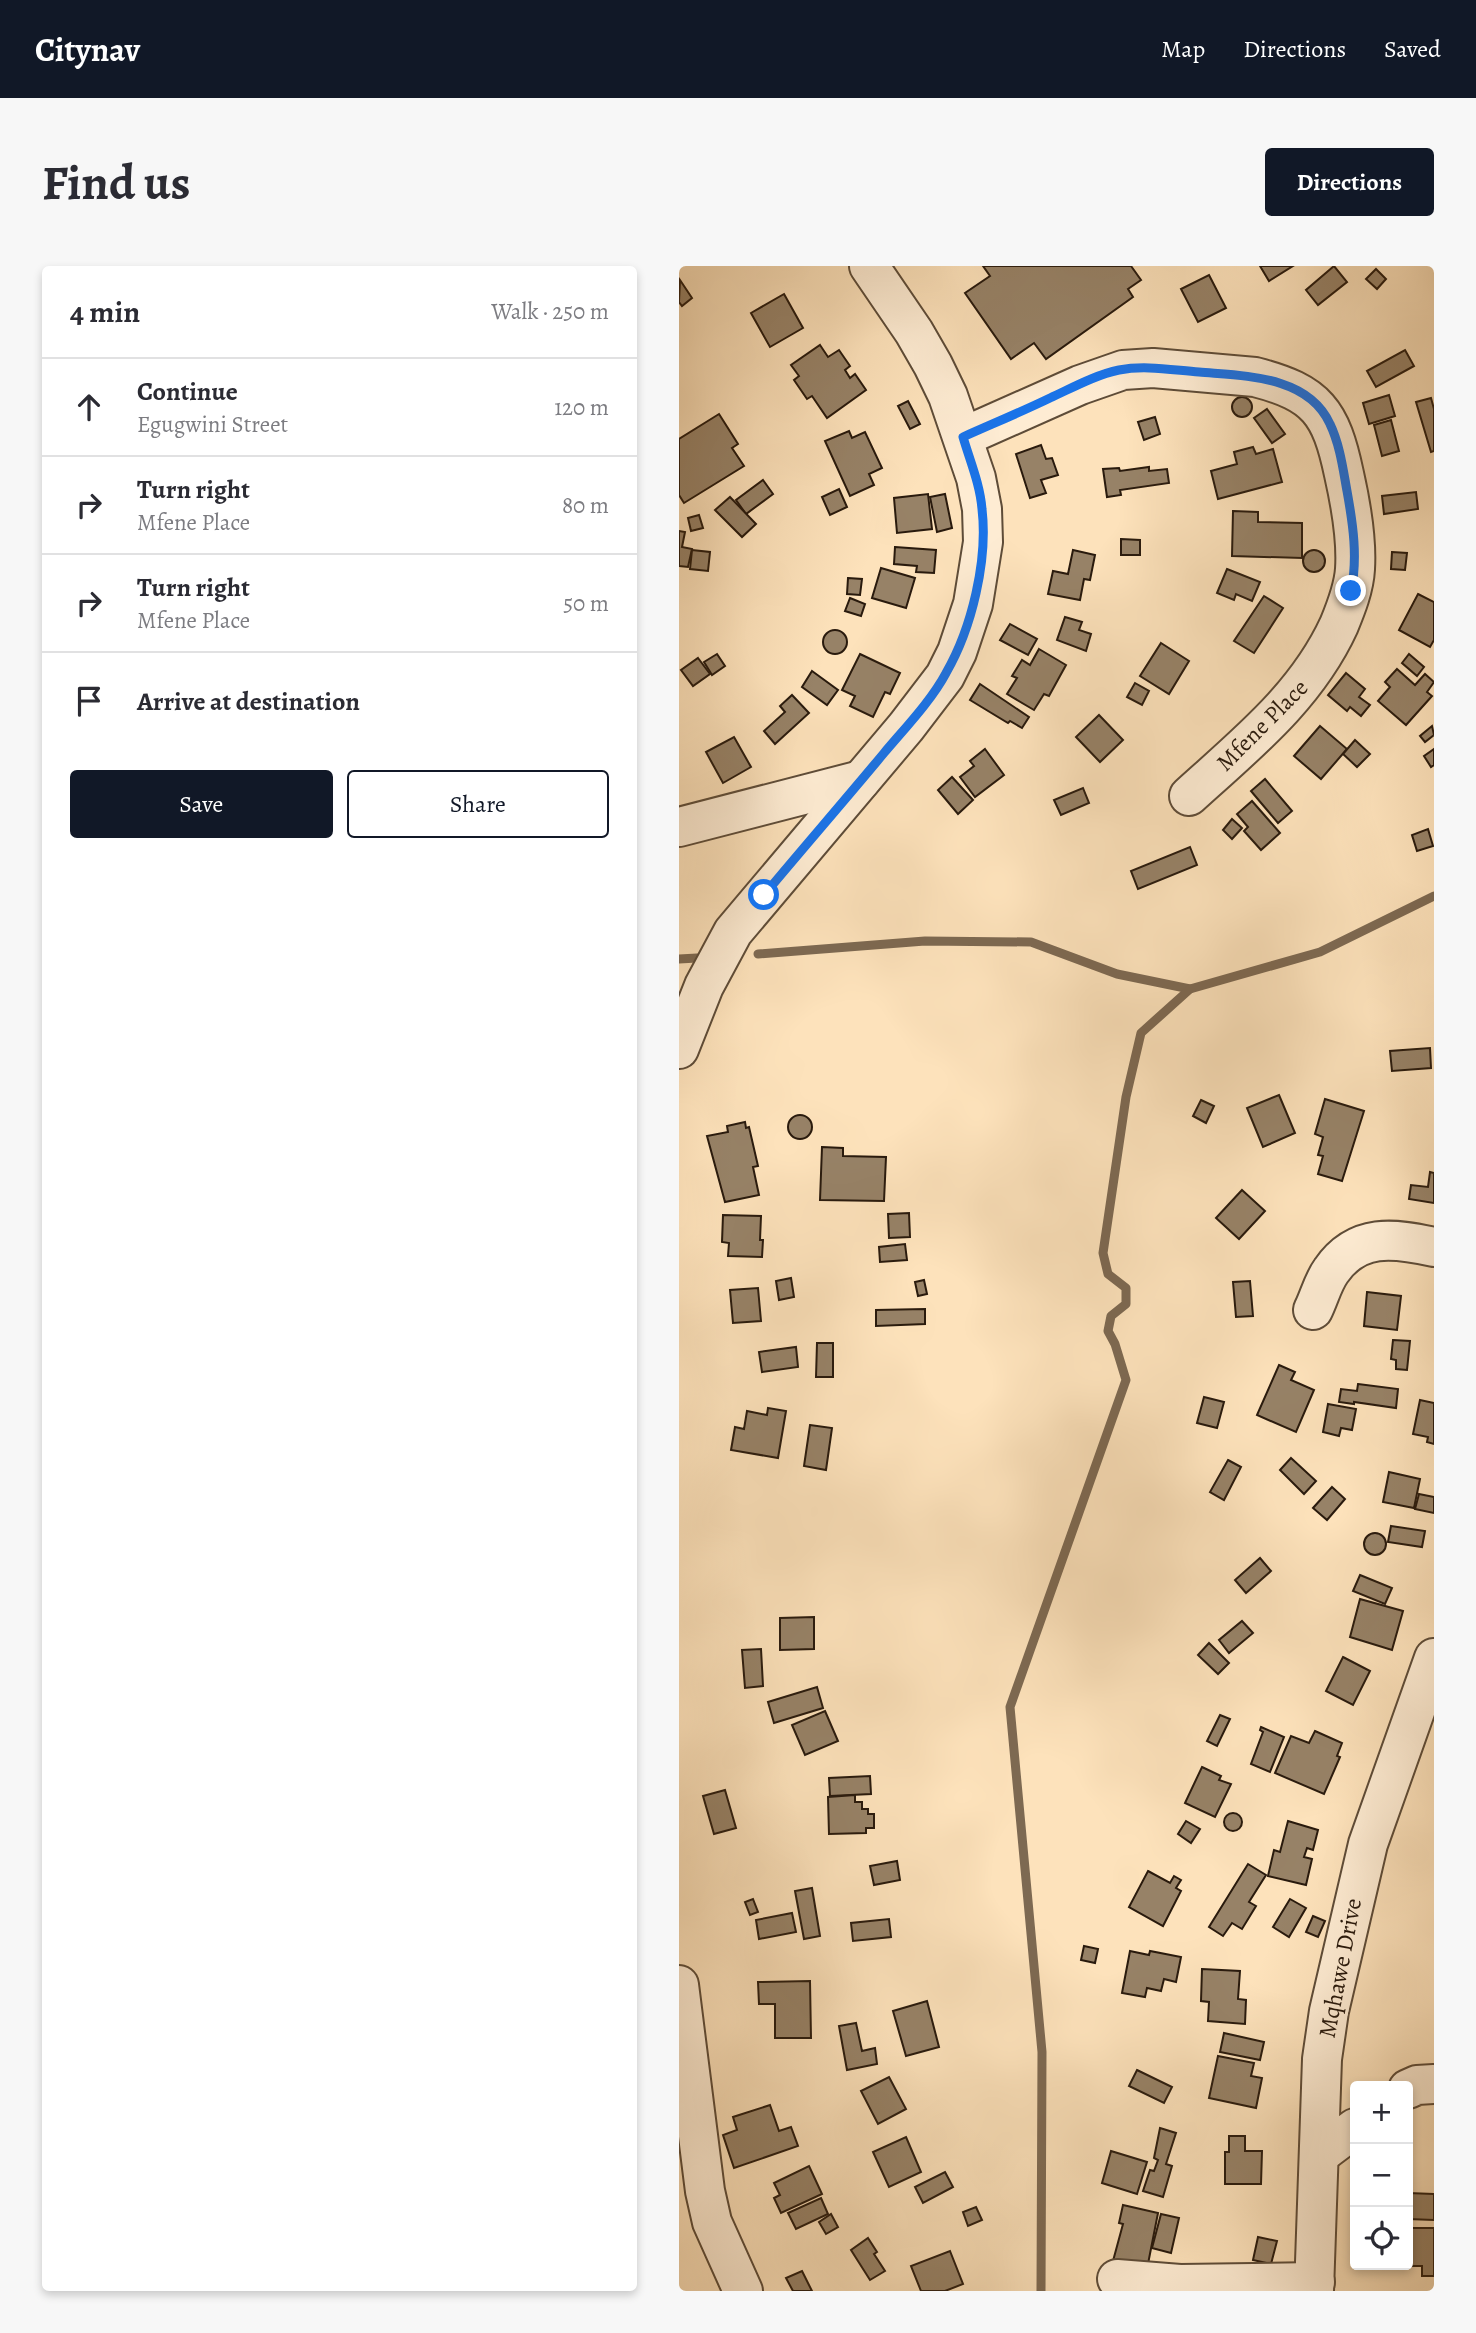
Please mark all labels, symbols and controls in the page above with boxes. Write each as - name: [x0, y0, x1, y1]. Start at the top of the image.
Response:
- text: Citynav: [35, 27, 140, 72]
- text: Map: [1161, 33, 1205, 65]
- text: Directions: [1243, 33, 1346, 65]
- text: Saved: [1384, 33, 1441, 65]
- button: Directions: [1265, 148, 1434, 216]
- text: Find us: [42, 149, 190, 216]
- text: 4 min: [70, 292, 140, 332]
- text: Walk · 250 m: [491, 296, 609, 327]
- text: Continue: [137, 374, 238, 409]
- icon: ahead: [70, 388, 108, 426]
- text: 120 m: [554, 392, 609, 423]
- text: Egugwini Street: [137, 409, 288, 440]
- text: Turn right: [137, 472, 250, 507]
- icon: right: [70, 486, 108, 524]
- text: 80 m: [562, 490, 609, 521]
- text: Mfene Place: [137, 507, 250, 538]
- text: Turn right: [137, 570, 250, 605]
- route end: [1335, 575, 1366, 606]
- icon: right: [70, 584, 108, 622]
- text: 50 m: [563, 588, 609, 619]
- text: Mfene Place: [137, 605, 250, 636]
- street label: Mfene Place: [1209, 672, 1315, 778]
- icon: arrive: [70, 682, 108, 720]
- text: Arrive at destination: [137, 684, 360, 719]
- button: Save: [70, 770, 333, 838]
- button: Share: [347, 770, 609, 838]
- route start: [748, 879, 779, 910]
- street label: Mqhawe Drive: [1311, 1895, 1369, 2041]
- map controls: [1350, 2081, 1413, 2270]
- button: +: [1350, 2081, 1413, 2144]
- button: −: [1350, 2144, 1413, 2207]
- button: locate: [1350, 2207, 1413, 2270]

